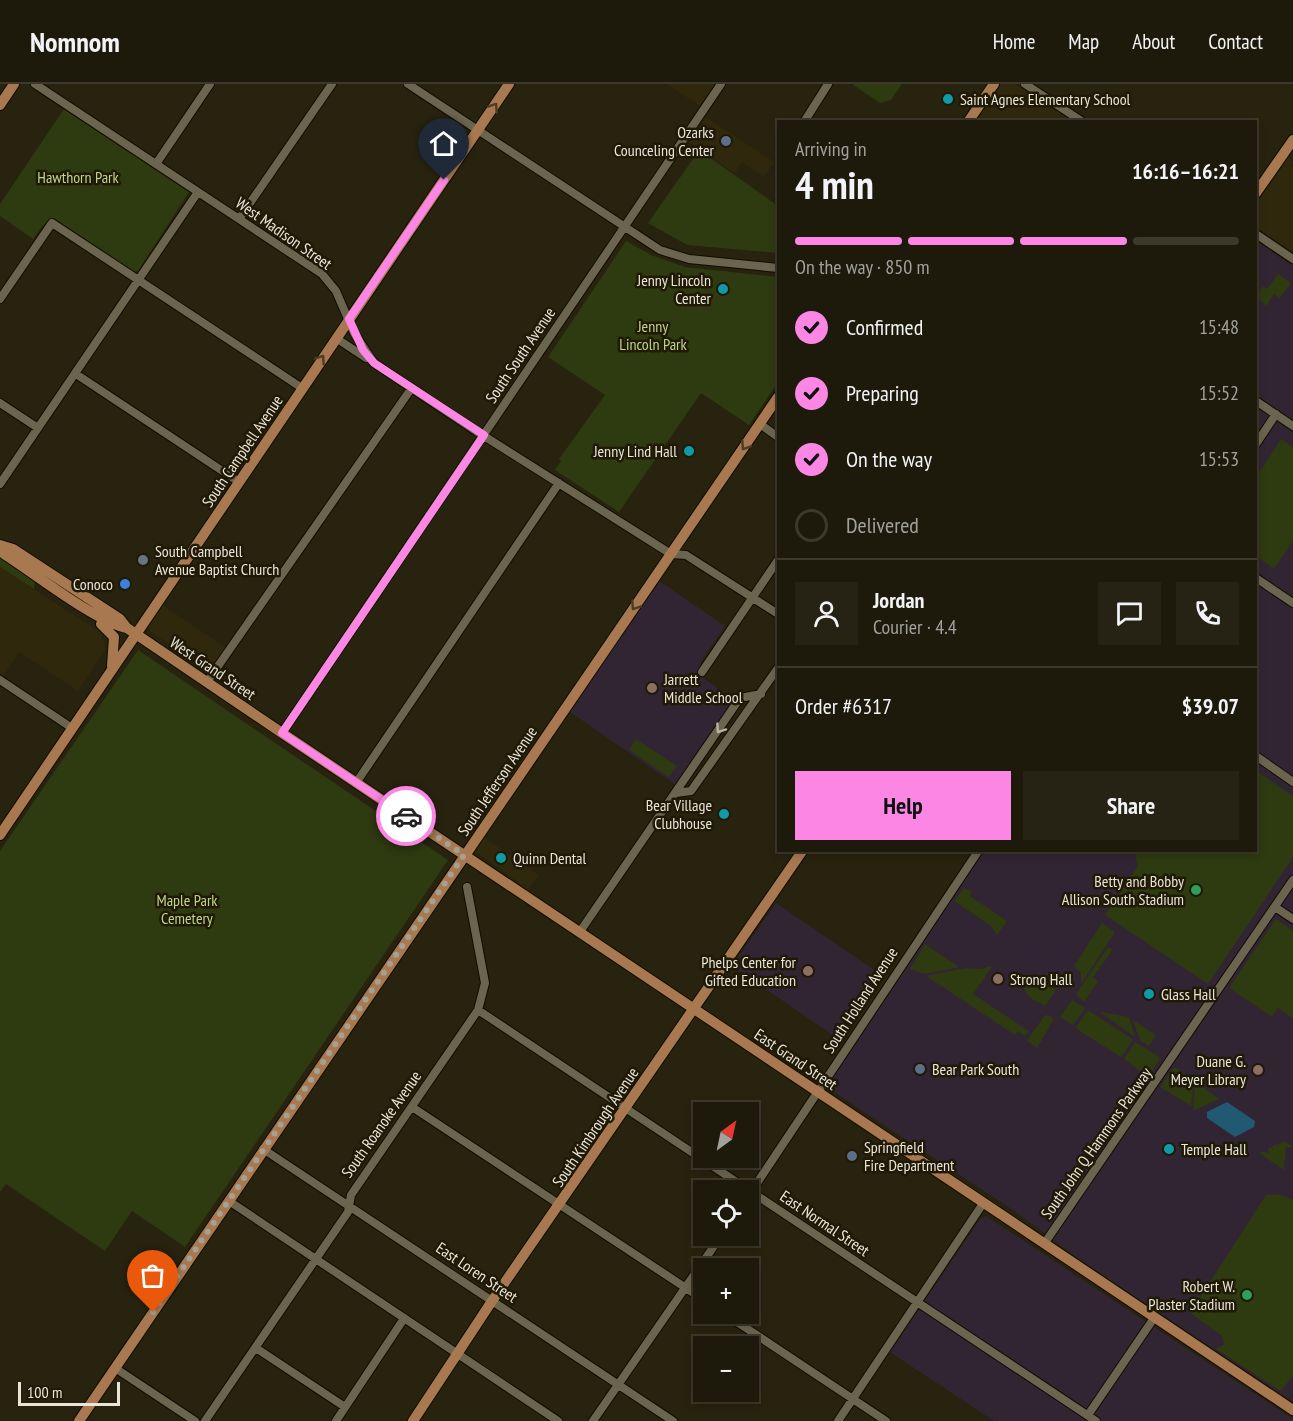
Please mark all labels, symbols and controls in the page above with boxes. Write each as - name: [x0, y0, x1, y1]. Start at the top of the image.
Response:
- text: Nomnom: [30, 23, 120, 60]
- text: Home: [993, 28, 1035, 55]
- text: Map: [1068, 28, 1099, 55]
- text: About: [1132, 28, 1175, 55]
- text: Contact: [1208, 28, 1263, 55]
- place label: Saint Agnes Elementary School: [960, 89, 1131, 109]
- marker: Saint Agnes Elementary School: [941, 92, 955, 106]
- one-way arrow: [486, 103, 497, 114]
- pin: [418, 118, 469, 180]
- place label: Ozarks Counceling Center: [614, 122, 715, 160]
- icon: home: [427, 127, 460, 160]
- marker: Ozarks Counceling Center: [719, 134, 733, 148]
- text: Arriving in: [795, 136, 867, 162]
- text: 16:16–16:21: [1132, 157, 1239, 185]
- text: 4 min: [795, 159, 874, 210]
- park label: Hawthorn Park: [37, 167, 119, 187]
- street label: West Madison Street: [232, 192, 336, 274]
- text: On the way · 850 m: [795, 254, 930, 280]
- place label: Jenny Lincoln Center: [636, 270, 712, 308]
- marker: Jenny Lincoln Center: [716, 282, 730, 296]
- street label: South South Avenue: [481, 303, 559, 407]
- icon: check: [795, 311, 828, 344]
- text: Confirmed: [846, 313, 923, 341]
- text: 15:48: [1199, 314, 1239, 340]
- park label: Jenny Lincoln Park: [619, 316, 687, 354]
- one-way arrow: [314, 355, 325, 366]
- icon: check: [795, 377, 828, 410]
- text: Preparing: [846, 379, 919, 407]
- text: 15:52: [1199, 380, 1239, 406]
- street label: South Campbell Avenue: [197, 391, 287, 511]
- one-way arrow: [741, 439, 752, 450]
- place label: Jenny Lind Hall: [593, 441, 677, 461]
- icon: check: [795, 443, 828, 476]
- marker: Jenny Lind Hall: [682, 444, 696, 458]
- text: On the way: [846, 445, 932, 473]
- text: 15:53: [1199, 446, 1239, 472]
- text: Delivered: [846, 511, 919, 539]
- place label: South Campbell Avenue Baptist Church: [155, 541, 279, 579]
- marker: South Campbell Avenue Baptist Church: [136, 553, 150, 567]
- place label: Conoco: [73, 574, 113, 594]
- marker: Conoco: [118, 577, 132, 591]
- button: person: [795, 582, 858, 645]
- button: chat: [1098, 582, 1161, 645]
- button: phone: [1176, 582, 1239, 645]
- text: Jordan: [873, 586, 924, 614]
- one-way arrow: [631, 600, 642, 611]
- text: Courier · 4.4: [873, 614, 957, 640]
- street label: West Grand Street: [166, 632, 260, 704]
- place label: Jarrett Middle School: [663, 669, 743, 707]
- marker: Jarrett Middle School: [645, 681, 659, 695]
- text: Order #6317: [795, 692, 892, 720]
- text: $39.07: [1182, 692, 1239, 720]
- street label: South Jefferson Avenue: [453, 722, 541, 840]
- one-way arrow: [716, 722, 727, 733]
- button: Help: [795, 771, 1011, 840]
- button: Share: [1023, 771, 1239, 840]
- courier: [376, 786, 436, 846]
- place label: Bear Village Clubhouse: [646, 795, 712, 833]
- icon: car: [390, 800, 423, 833]
- marker: Bear Village Clubhouse: [717, 807, 731, 821]
- place label: Quinn Dental: [513, 848, 586, 868]
- marker: Quinn Dental: [494, 851, 508, 865]
- place label: Betty and Bobby Allison South Stadium: [1062, 871, 1184, 909]
- marker: Betty and Bobby Allison South Stadium: [1189, 883, 1203, 897]
- park label: Maple Park Cemetery: [156, 890, 218, 928]
- street label: South Holland Avenue: [818, 943, 902, 1057]
- place label: Phelps Center for Gifted Education: [701, 952, 797, 990]
- marker: Phelps Center for Gifted Education: [801, 964, 815, 978]
- place label: Strong Hall: [1010, 969, 1073, 989]
- marker: Strong Hall: [991, 972, 1005, 986]
- place label: Glass Hall: [1161, 984, 1216, 1004]
- marker: Glass Hall: [1142, 987, 1156, 1001]
- street label: East Grand Street: [751, 1024, 842, 1094]
- place label: Duane G. Meyer Library: [1171, 1051, 1246, 1089]
- place label: Bear Park South: [932, 1059, 1019, 1079]
- marker: Bear Park South: [913, 1062, 927, 1076]
- street label: South Kimbrough Avenue: [548, 1063, 642, 1191]
- street label: South John Q Hammons Parkway: [1036, 1063, 1156, 1223]
- marker: Duane G. Meyer Library: [1251, 1063, 1265, 1077]
- street label: South Roanoke Avenue: [337, 1067, 425, 1181]
- north arrow: [693, 1102, 759, 1168]
- map controls: [693, 1102, 759, 1402]
- place label: Springfield Fire Department: [864, 1137, 955, 1175]
- place label: Temple Hall: [1181, 1139, 1247, 1159]
- marker: Temple Hall: [1162, 1142, 1176, 1156]
- marker: Springfield Fire Department: [845, 1149, 859, 1163]
- button: locate: [693, 1180, 759, 1246]
- street label: East Normal Street: [777, 1186, 874, 1261]
- street label: East Loren Street: [433, 1237, 522, 1307]
- pin: [127, 1250, 178, 1312]
- button: +: [693, 1258, 759, 1324]
- icon: bag: [136, 1259, 169, 1292]
- place label: Robert W. Plaster Stadium: [1148, 1276, 1235, 1314]
- marker: Robert W. Plaster Stadium: [1240, 1288, 1254, 1302]
- button: −: [693, 1336, 759, 1402]
- scale bar: [18, 1379, 120, 1406]
- text: 100 m: [27, 1382, 62, 1402]

